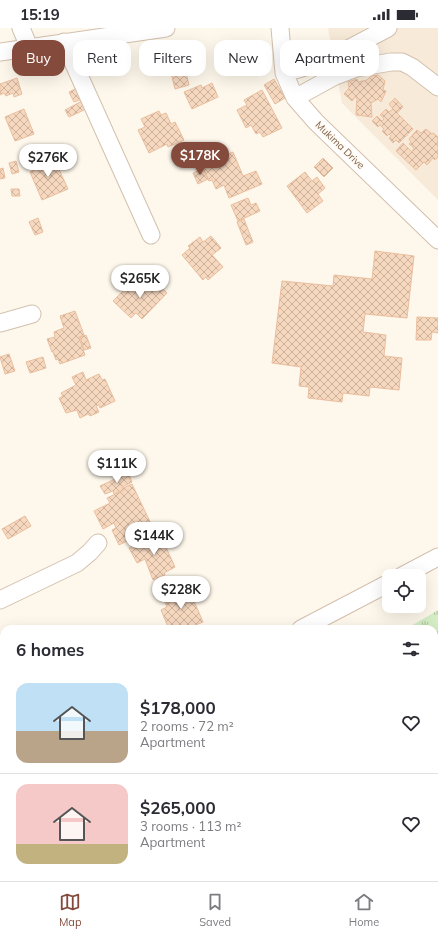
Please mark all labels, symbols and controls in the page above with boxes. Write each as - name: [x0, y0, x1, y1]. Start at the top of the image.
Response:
- text: 15:19: [20, 5, 60, 24]
- chip: Buy: [12, 40, 65, 76]
- chip: Rent: [73, 40, 131, 76]
- chip: Filters: [139, 40, 206, 76]
- chip: New: [214, 40, 272, 76]
- chip: Apartment: [280, 40, 379, 76]
- street label: Mukima Drive: [313, 118, 367, 172]
- pin: $178K: [172, 142, 228, 176]
- pin: $276K: [20, 144, 76, 178]
- text: $178K: [180, 147, 220, 163]
- text: $276K: [28, 149, 68, 165]
- pin: $265K: [112, 265, 168, 299]
- text: $265K: [120, 270, 160, 286]
- pin: $111K: [89, 450, 145, 484]
- text: $111K: [97, 455, 137, 471]
- pin: $144K: [126, 522, 182, 556]
- text: $144K: [134, 527, 174, 543]
- map controls: [382, 569, 426, 613]
- button: locate: [382, 569, 426, 613]
- pin: $228K: [153, 576, 209, 610]
- text: $228K: [161, 581, 201, 597]
- icon: filters: [400, 638, 422, 660]
- text: 6 homes: [16, 639, 84, 660]
- text: $178,000: [140, 697, 216, 718]
- icon: home: [48, 699, 96, 747]
- icon: heart: [400, 712, 422, 734]
- text: 2 rooms · 72 m²: [140, 718, 234, 734]
- text: Apartment: [140, 734, 205, 750]
- text: $265,000: [140, 797, 216, 818]
- icon: home: [48, 800, 96, 848]
- icon: heart: [400, 813, 422, 835]
- text: 3 rooms · 113 m²: [140, 818, 241, 834]
- text: Apartment: [140, 834, 205, 850]
- tab: Map: [59, 891, 82, 929]
- tab: Saved: [199, 891, 231, 929]
- tab: Home: [349, 891, 379, 929]

